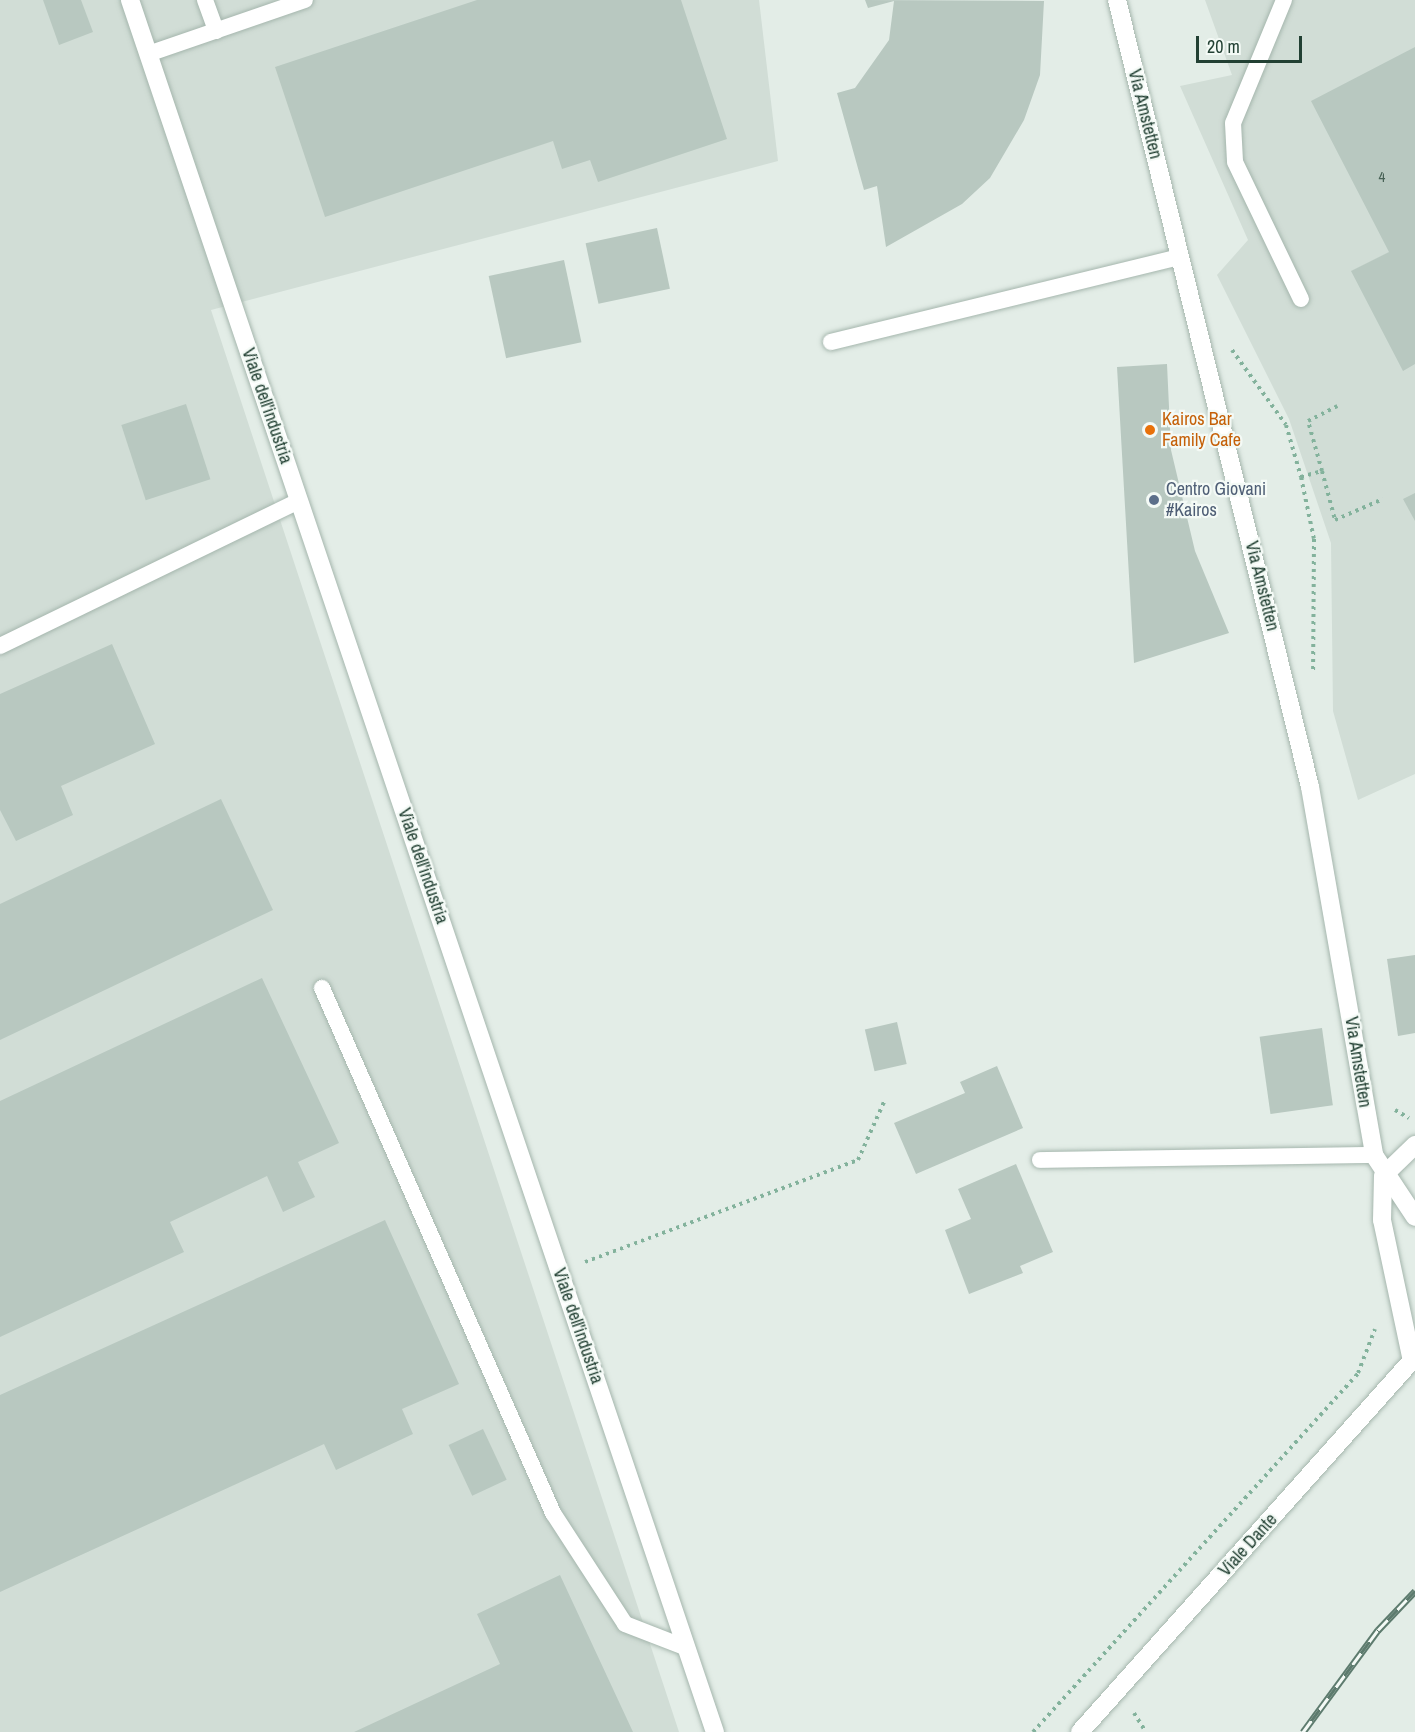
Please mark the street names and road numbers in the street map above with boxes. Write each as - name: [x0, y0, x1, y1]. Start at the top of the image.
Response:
- street label: Via Amstetten: [1123, 67, 1167, 161]
- street label: Viale dell'industria: [237, 345, 297, 467]
- street label: Via Amstetten: [1240, 539, 1284, 633]
- street label: Viale dell'industria: [393, 805, 453, 927]
- street label: Via Amstetten: [1340, 1015, 1376, 1109]
- street label: Viale dell'industria: [548, 1265, 608, 1387]
- street label: Viale Dante: [1214, 1509, 1282, 1581]

